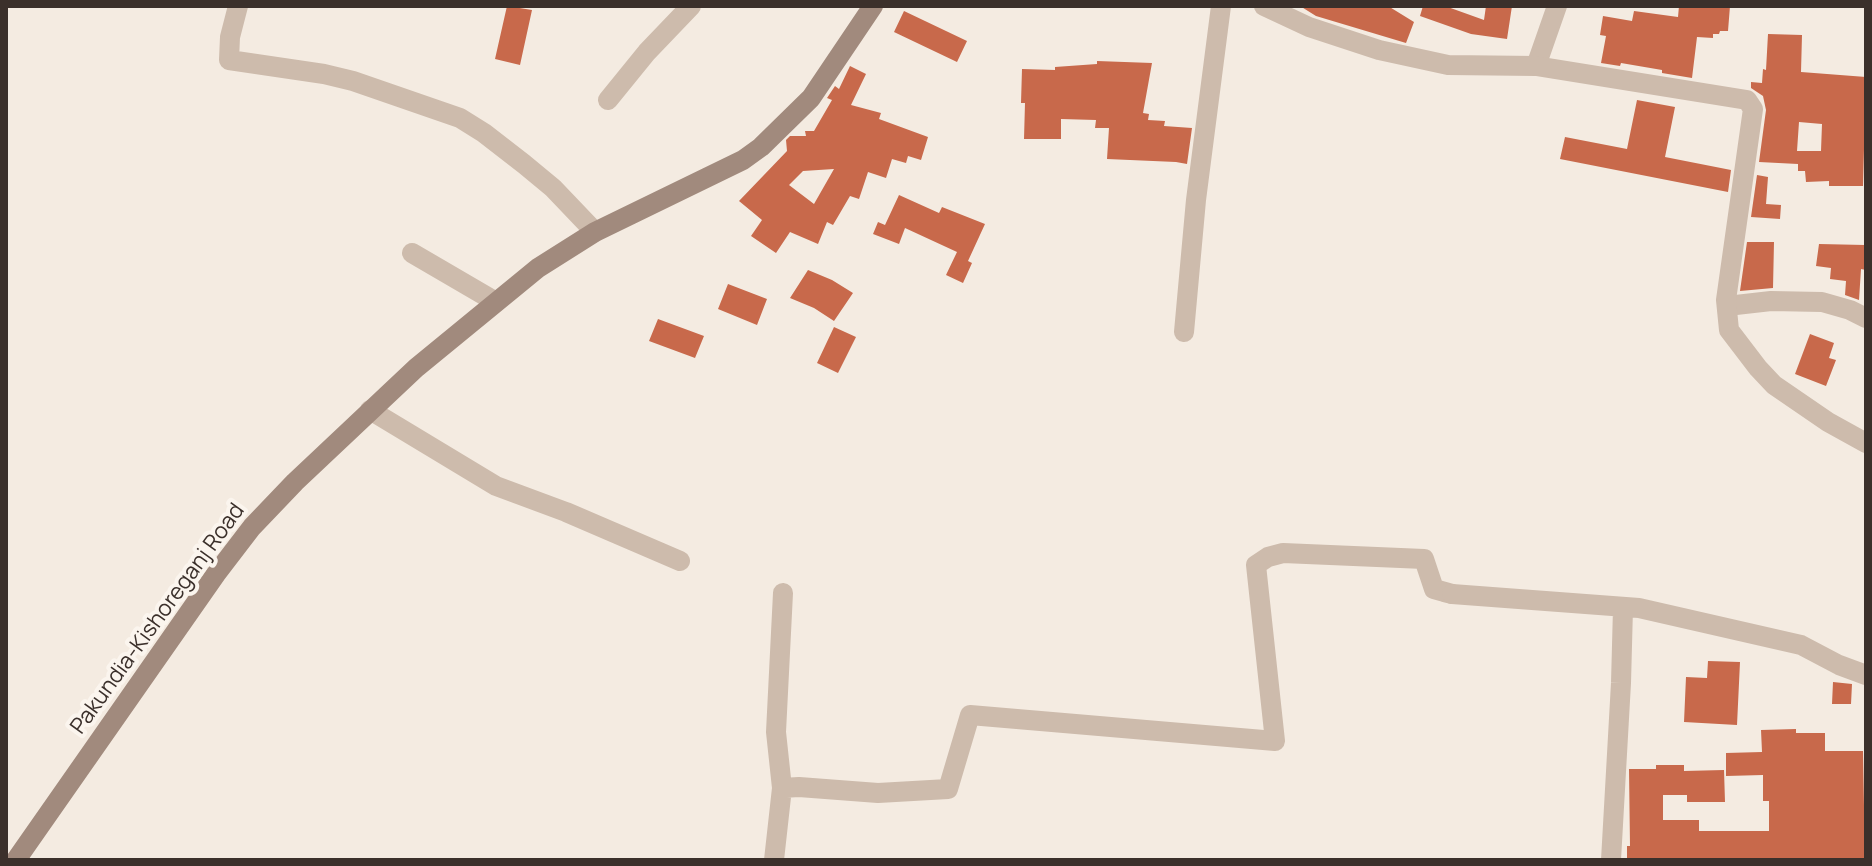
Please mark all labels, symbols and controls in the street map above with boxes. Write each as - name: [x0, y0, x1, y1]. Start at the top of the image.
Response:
- street label: Pakundia-Kishoreganj Road: [66, 499, 250, 739]

